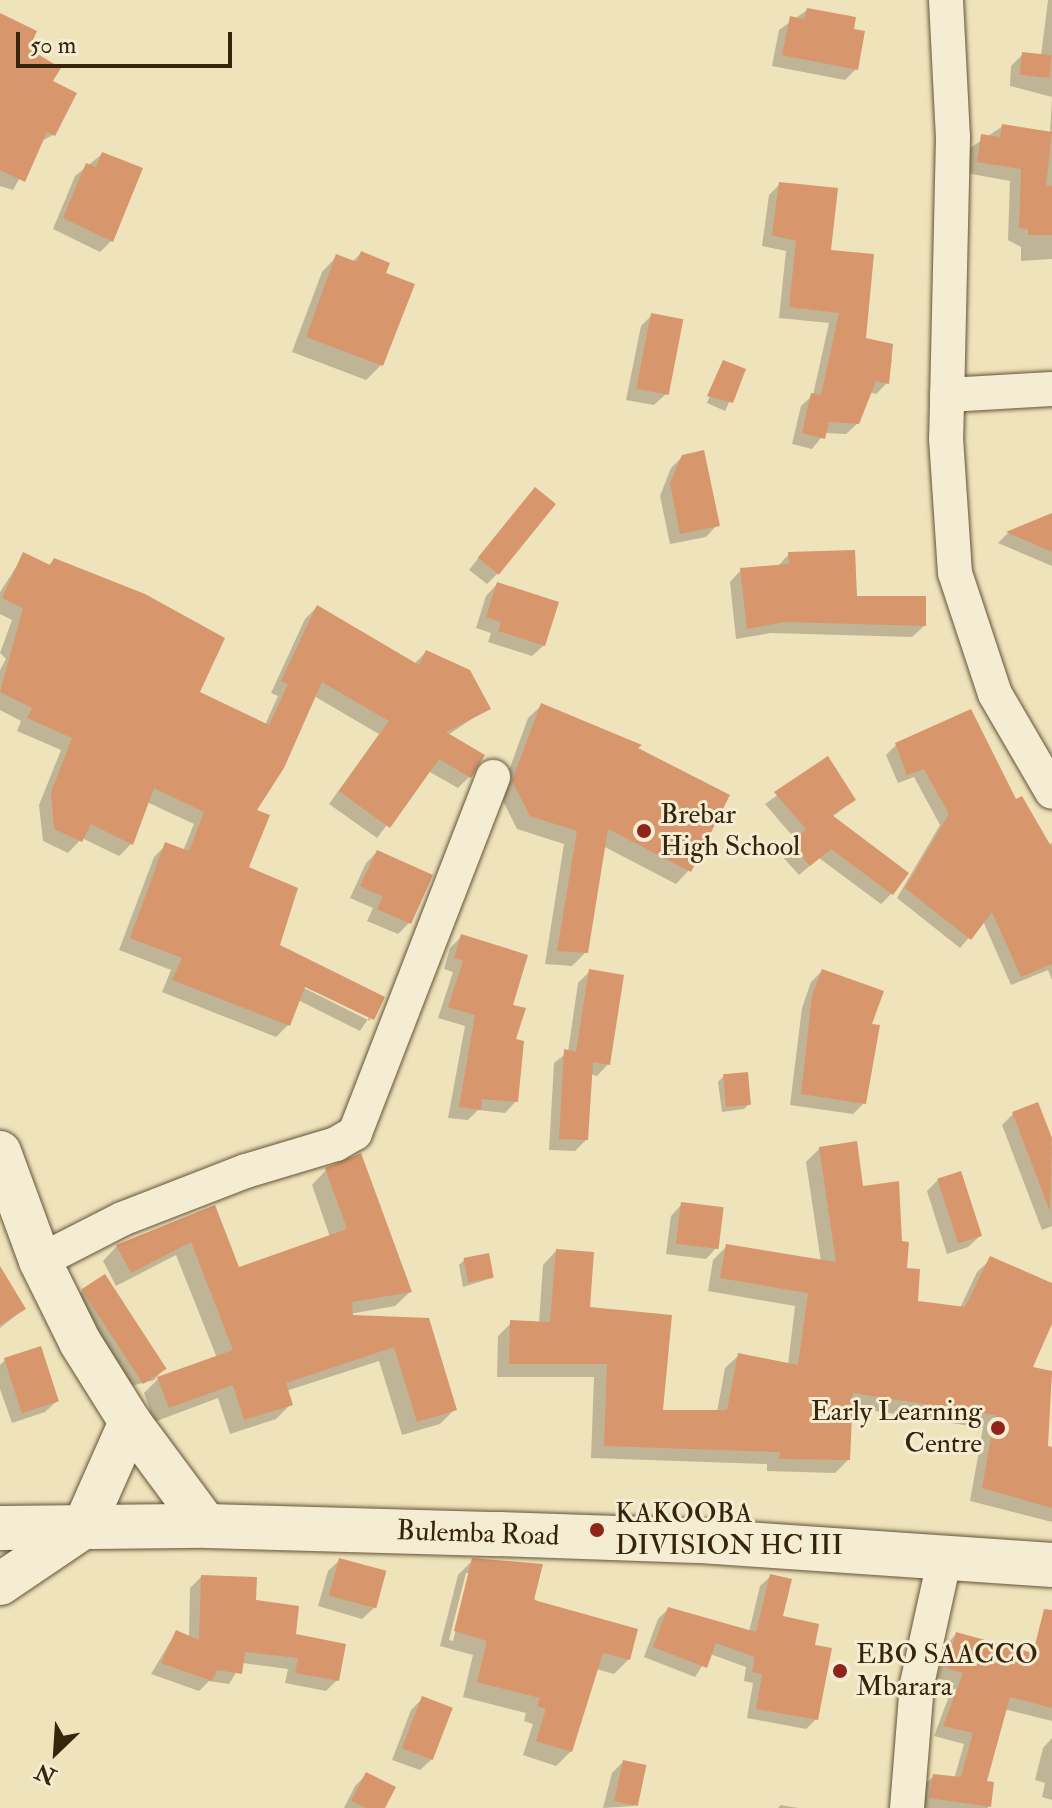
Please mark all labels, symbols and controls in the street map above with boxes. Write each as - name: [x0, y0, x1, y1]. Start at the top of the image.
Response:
- scale bar: [20, 16, 236, 66]
- text: 50 m: [30, 30, 76, 61]
- place label: Brebar High School: [660, 798, 800, 864]
- marker: Brebar High School: [635, 822, 653, 840]
- place label: Early Learning Centre: [811, 1395, 982, 1461]
- marker: Early Learning Centre: [989, 1419, 1007, 1437]
- place label: KAKOOBA DIVISION HC III: [615, 1497, 843, 1563]
- street label: Bulemba Road: [396, 1514, 560, 1554]
- marker: KAKOOBA DIVISION HC III: [586, 1519, 608, 1541]
- place label: EBO SAACCO Mbarara: [856, 1638, 1038, 1704]
- marker: EBO SAACCO Mbarara: [831, 1662, 849, 1680]
- north arrow: [16, 1712, 96, 1792]
- text: N: [31, 1757, 61, 1791]

